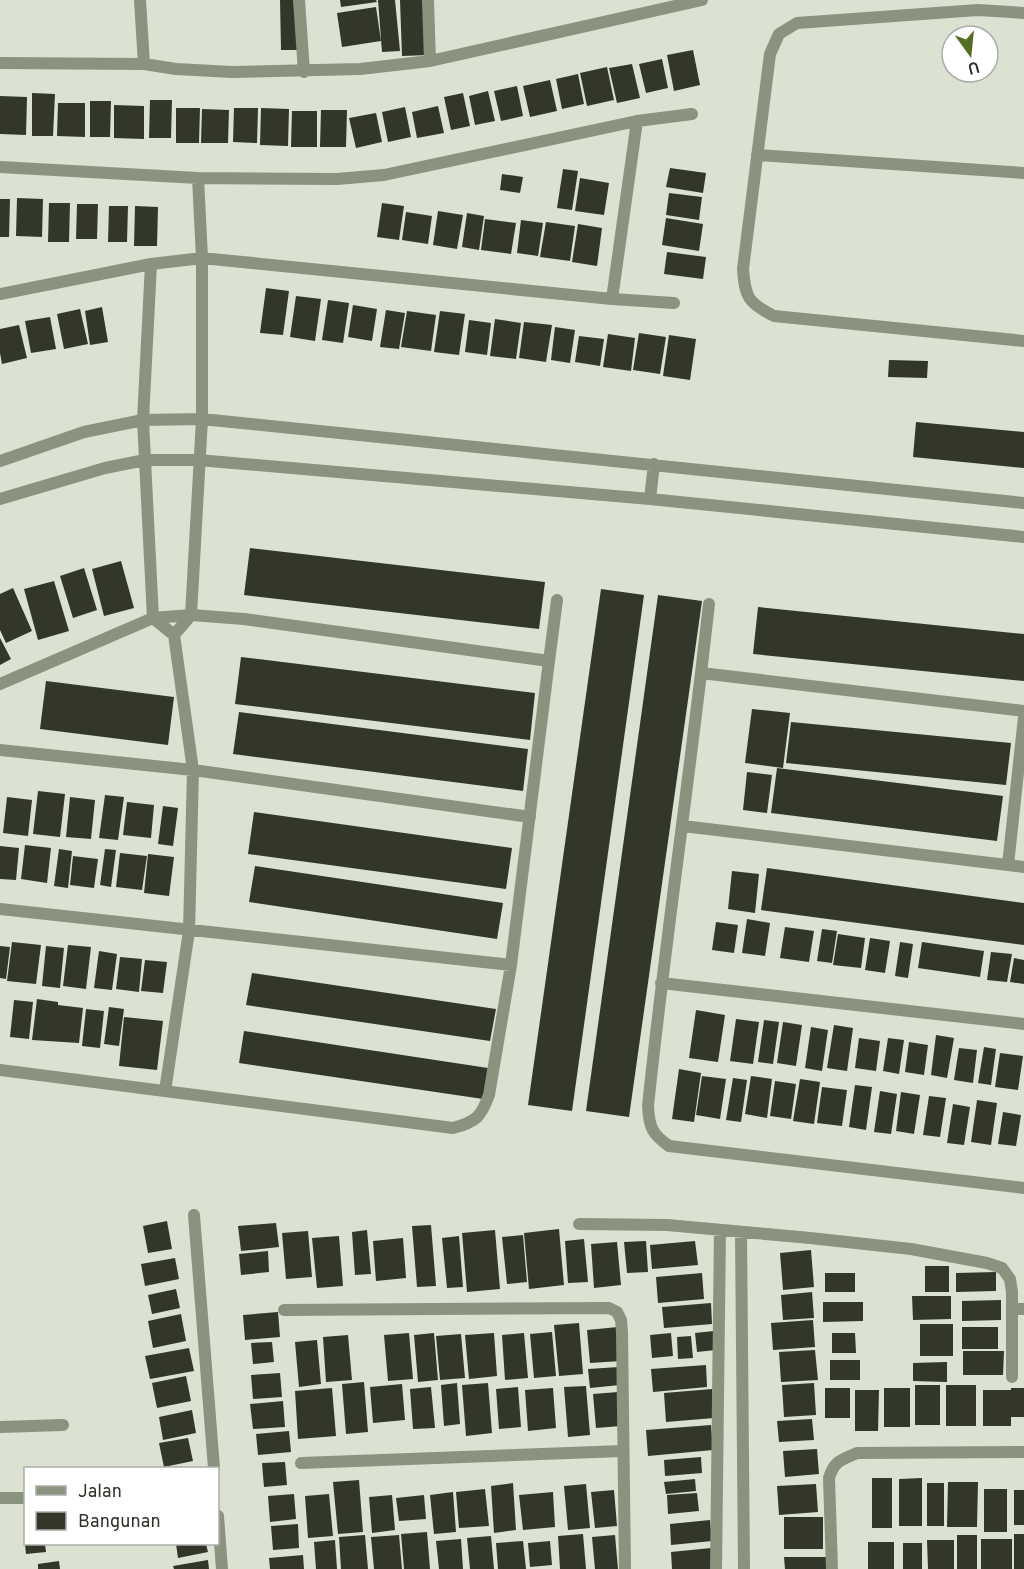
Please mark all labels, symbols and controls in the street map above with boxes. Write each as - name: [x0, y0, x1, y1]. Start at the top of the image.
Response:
- north arrow: [940, 24, 1000, 84]
- text: U: [965, 55, 981, 78]
- legend: [24, 1467, 219, 1545]
- text: Jalan: [78, 1481, 122, 1504]
- text: Bangunan: [78, 1511, 161, 1534]

